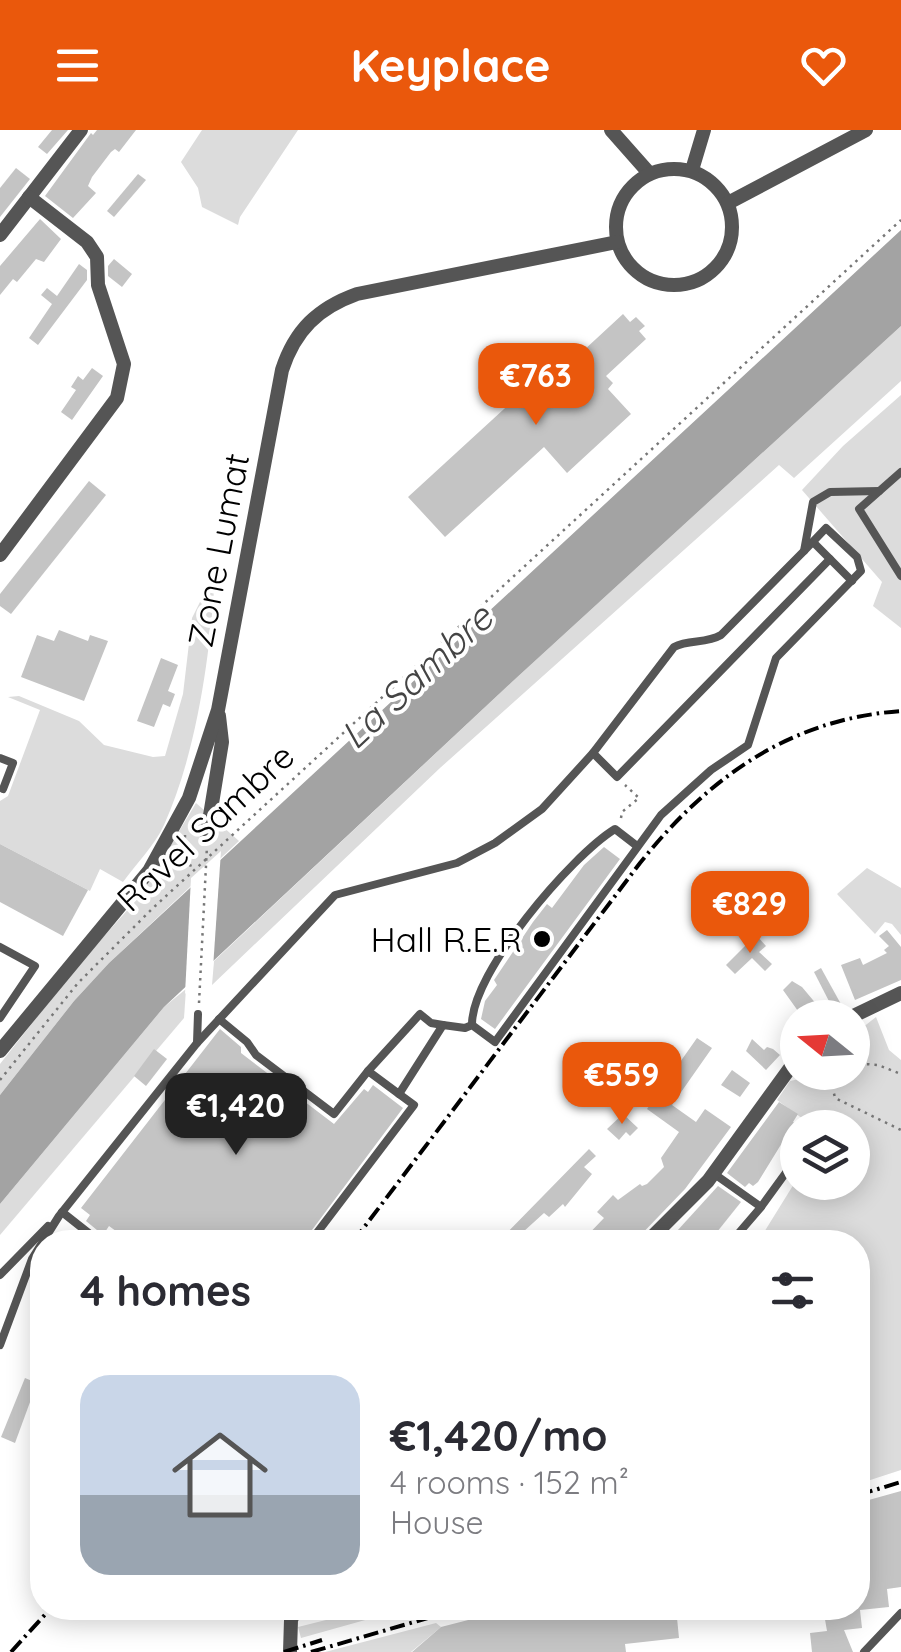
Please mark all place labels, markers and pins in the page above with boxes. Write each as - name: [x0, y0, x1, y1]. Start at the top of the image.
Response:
- pin: €763: [477, 343, 595, 428]
- pin: €829: [691, 871, 809, 956]
- place label: Hall R.E.R: [370, 917, 522, 961]
- marker: Hall R.E.R: [531, 928, 553, 950]
- pin: €559: [563, 1042, 681, 1127]
- pin: €1,420: [155, 1073, 317, 1158]

